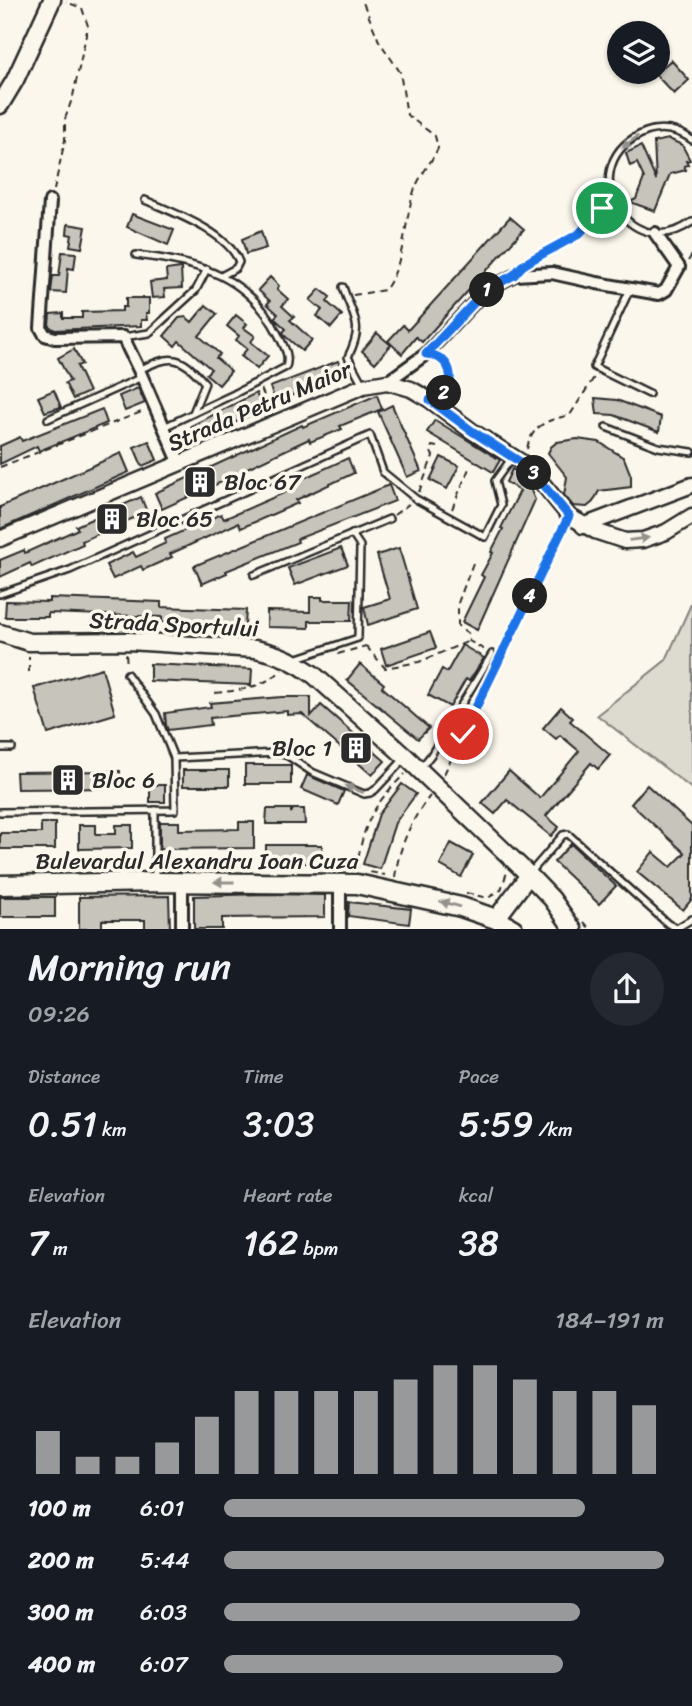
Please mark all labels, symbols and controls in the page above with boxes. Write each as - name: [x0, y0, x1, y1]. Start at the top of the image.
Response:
- map controls: [607, 21, 670, 84]
- button: layers: [607, 21, 670, 84]
- one-way arrow: [621, 134, 639, 149]
- pin: [572, 178, 632, 238]
- icon: arrive: [583, 189, 621, 227]
- pin: 1: [470, 272, 504, 308]
- text: 1: [482, 273, 491, 306]
- street label: Strada Petru Maior: [161, 349, 359, 464]
- pin: 2: [426, 376, 462, 410]
- text: 2: [438, 376, 449, 409]
- pin: 3: [516, 456, 552, 490]
- text: 3: [528, 456, 539, 489]
- place label: Bloc 67: [224, 462, 302, 503]
- building icon: Bloc 67: [181, 463, 219, 501]
- place label: Bloc 65: [136, 499, 213, 540]
- building icon: Bloc 65: [93, 500, 131, 538]
- one-way arrow: [628, 533, 650, 544]
- pin: 4: [512, 578, 548, 614]
- text: 4: [524, 579, 535, 612]
- street label: Strada Sportului: [88, 600, 260, 649]
- pin: [433, 704, 493, 764]
- icon: check: [444, 715, 482, 753]
- place label: Bloc 1: [272, 728, 332, 769]
- building icon: Bloc 1: [337, 729, 375, 767]
- place label: Bloc 6: [92, 760, 155, 801]
- building icon: Bloc 6: [49, 761, 87, 799]
- one-way arrow: [343, 783, 364, 794]
- street label: Bulevardul Alexandru Ioan Cuza: [36, 841, 359, 882]
- one-way arrow: [213, 876, 235, 888]
- one-way arrow: [438, 898, 460, 909]
- text: Morning run: [28, 934, 231, 1001]
- button: share: [590, 952, 664, 1026]
- text: 09:26: [28, 994, 90, 1035]
- text: Distance: [28, 1060, 100, 1093]
- text: Time: [243, 1060, 284, 1093]
- text: Pace: [459, 1060, 499, 1093]
- text: 0.51: [28, 1093, 97, 1155]
- text: 3:03: [243, 1093, 314, 1155]
- text: 5:59: [459, 1093, 534, 1155]
- text: km: [97, 1113, 127, 1146]
- text: /km: [534, 1113, 573, 1146]
- text: Elevation: [28, 1179, 105, 1212]
- text: Heart rate: [243, 1179, 333, 1212]
- text: kcal: [459, 1179, 493, 1212]
- text: 7: [28, 1212, 48, 1274]
- text: 162: [243, 1212, 298, 1274]
- text: 38: [459, 1212, 499, 1274]
- text: m: [48, 1232, 68, 1265]
- text: bpm: [298, 1232, 338, 1265]
- text: Elevation: [28, 1300, 121, 1341]
- text: 184–191 m: [555, 1300, 664, 1341]
- text: 100 m: [28, 1488, 91, 1529]
- text: 6:01: [140, 1488, 184, 1529]
- text: 200 m: [28, 1540, 94, 1581]
- text: 5:44: [140, 1540, 190, 1581]
- text: 300 m: [28, 1592, 93, 1633]
- text: 6:03: [140, 1592, 187, 1633]
- text: 400 m: [28, 1644, 95, 1685]
- text: 6:07: [140, 1644, 188, 1685]

